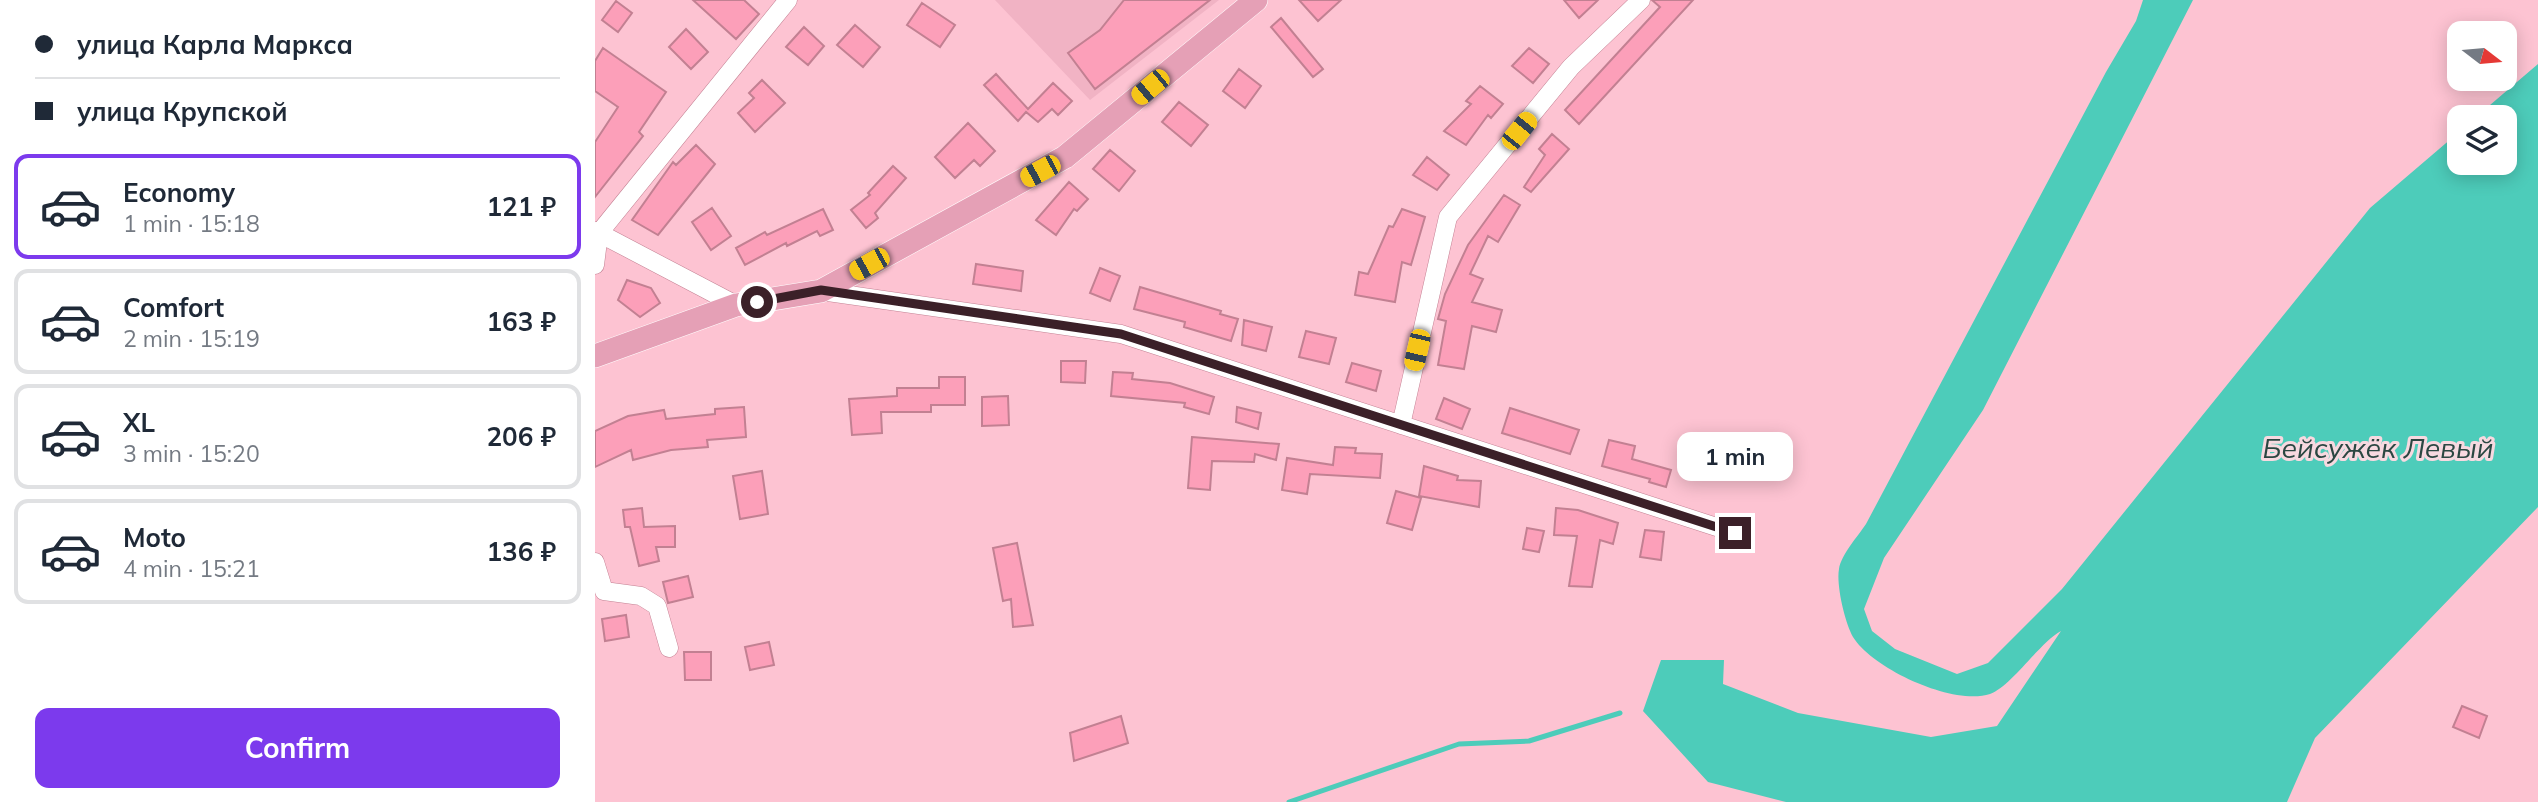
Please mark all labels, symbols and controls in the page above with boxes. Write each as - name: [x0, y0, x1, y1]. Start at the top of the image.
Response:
- north arrow: [2447, 21, 2517, 91]
- map controls: [2447, 21, 2517, 175]
- text: улица Карла Маркса: [77, 28, 353, 61]
- car: [1128, 65, 1173, 109]
- text: улица Крупской: [77, 95, 287, 128]
- button: layers: [2447, 105, 2517, 175]
- car: [1498, 108, 1541, 154]
- car: [1017, 152, 1064, 190]
- icon: car: [39, 175, 102, 238]
- text: Economy: [123, 176, 235, 209]
- text: 121 ₽: [486, 190, 556, 223]
- text: 1 min · 15:18: [123, 209, 260, 238]
- car: [846, 245, 893, 283]
- route start: [741, 286, 773, 318]
- icon: car: [39, 290, 102, 353]
- text: Comfort: [123, 291, 224, 324]
- text: 163 ₽: [486, 305, 556, 338]
- text: 2 min · 15:19: [123, 324, 260, 353]
- car: [1403, 327, 1432, 373]
- icon: car: [39, 405, 102, 468]
- text: XL: [123, 406, 155, 439]
- text: 206 ₽: [486, 420, 556, 453]
- water label: Бейсужёк Левый: [2263, 430, 2493, 465]
- callout: 1 min: [1677, 432, 1793, 480]
- text: 3 min · 15:20: [123, 439, 260, 468]
- text: 1 min: [1705, 442, 1765, 471]
- route end: [1719, 517, 1751, 549]
- icon: car: [39, 520, 102, 583]
- text: Moto: [123, 521, 186, 554]
- text: 136 ₽: [486, 535, 556, 568]
- text: 4 min · 15:21: [123, 554, 260, 583]
- button: Confirm: [35, 708, 560, 788]

